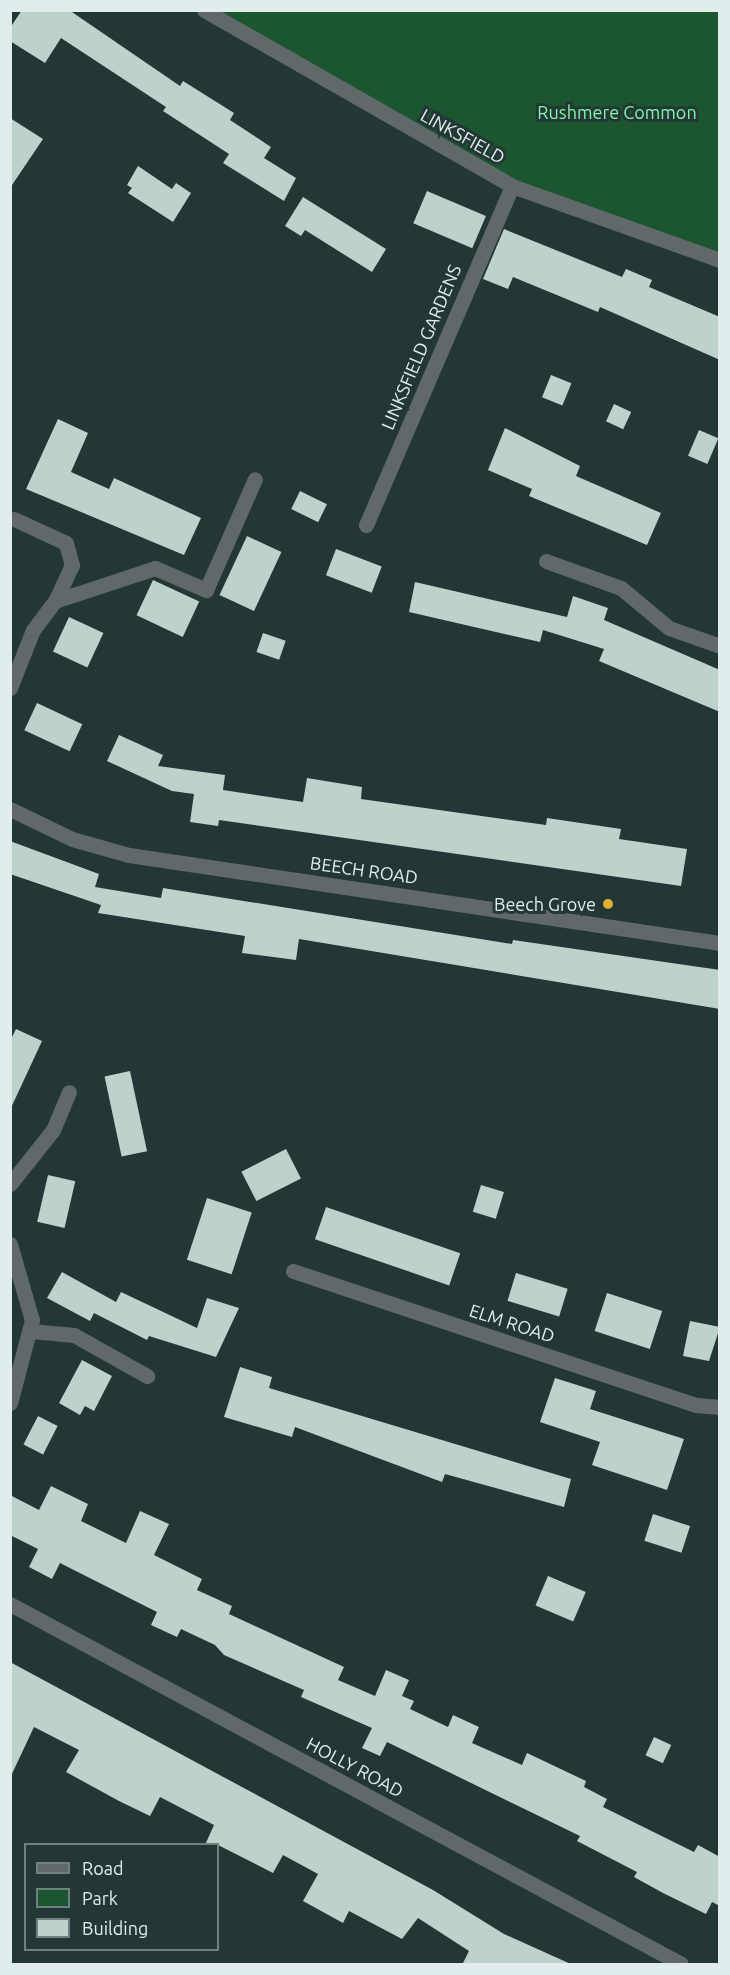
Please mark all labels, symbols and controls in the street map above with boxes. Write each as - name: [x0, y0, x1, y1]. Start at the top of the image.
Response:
- park label: Rushmere Common: [537, 101, 697, 123]
- street label: LINKSFIELD: [417, 104, 509, 168]
- street label: LINKSFIELD GARDENS: [376, 261, 466, 433]
- street label: BEECH ROAD: [309, 852, 419, 888]
- place label: Beech Grove: [494, 893, 596, 915]
- marker: Beech Grove: [601, 897, 615, 911]
- street label: ELM ROAD: [467, 1299, 557, 1347]
- street label: HOLLY ROAD: [303, 1732, 407, 1802]
- legend: [24, 1843, 219, 1951]
- text: Road: [82, 1858, 124, 1878]
- text: Park: [82, 1888, 118, 1908]
- text: Building: [82, 1918, 148, 1938]

